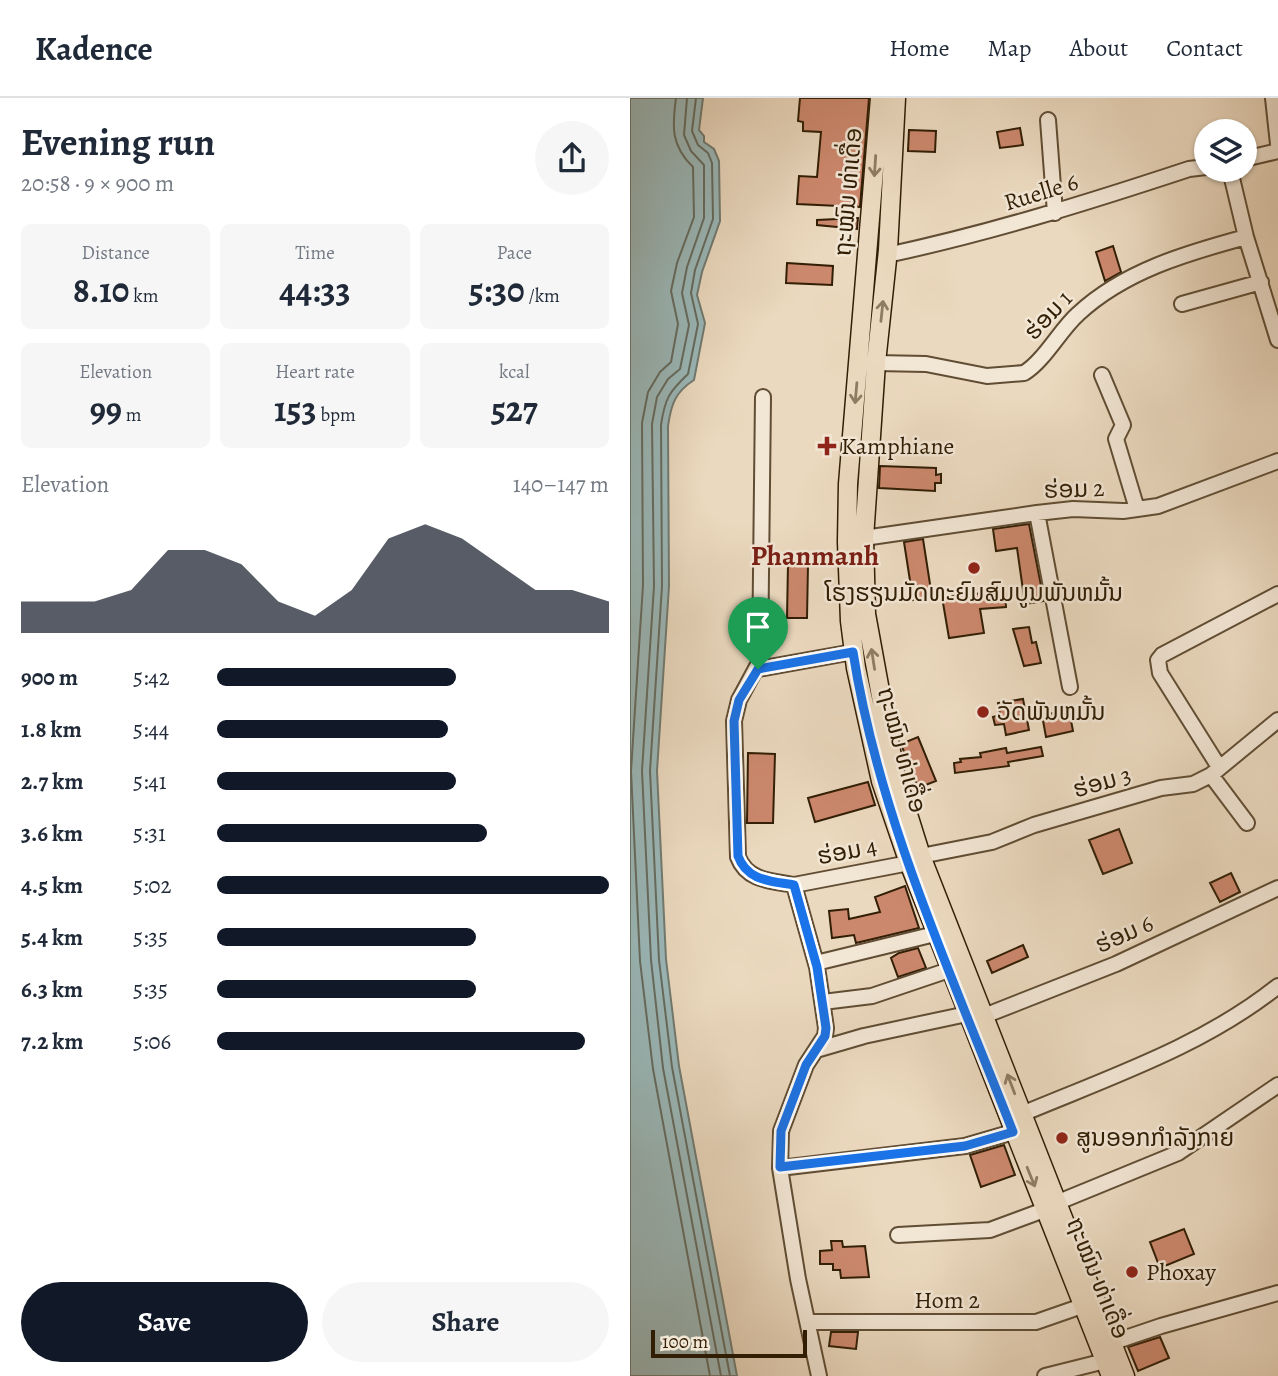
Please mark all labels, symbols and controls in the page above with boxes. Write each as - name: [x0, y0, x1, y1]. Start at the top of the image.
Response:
- text: Kadence: [35, 26, 153, 71]
- text: Home: [889, 32, 950, 64]
- text: Map: [988, 32, 1032, 64]
- text: About: [1070, 32, 1128, 64]
- text: Contact: [1166, 32, 1243, 64]
- text: Evening run: [21, 116, 215, 168]
- map controls: [1194, 119, 1257, 182]
- button: layers: [1194, 119, 1257, 182]
- button: share: [535, 121, 609, 195]
- street label: ຖະໝົນ ທ່າເດື່ອ: [823, 126, 870, 258]
- one-way arrow: [868, 154, 881, 177]
- street label: Ruelle 6: [1000, 166, 1082, 218]
- text: 20:58 · 9 × 900 m: [21, 168, 174, 199]
- text: Distance: [82, 240, 150, 266]
- text: Time: [295, 240, 335, 266]
- text: Pace: [497, 240, 532, 266]
- text: 8.10: [73, 266, 129, 314]
- text: 44:33: [279, 266, 351, 314]
- text: 5:30: [469, 266, 525, 314]
- text: km: [129, 283, 158, 309]
- text: /km: [525, 283, 560, 309]
- street label: ຮ່ອມ 1: [1017, 283, 1079, 347]
- one-way arrow: [875, 300, 888, 323]
- text: Elevation: [79, 359, 152, 385]
- text: Heart rate: [275, 359, 355, 385]
- text: kcal: [499, 359, 530, 385]
- one-way arrow: [849, 381, 862, 404]
- text: 99: [90, 385, 122, 433]
- text: 153: [274, 385, 317, 433]
- text: 527: [491, 385, 538, 433]
- text: m: [122, 402, 142, 428]
- text: bpm: [317, 402, 356, 428]
- place label: Kamphiane: [841, 430, 954, 462]
- marker: Kamphiane: [819, 438, 835, 454]
- text: Elevation: [21, 469, 109, 500]
- text: 140–147 m: [513, 469, 609, 500]
- street label: ຮ່ອມ 2: [1043, 472, 1105, 506]
- district label: Phanmanh: [751, 537, 879, 575]
- marker: ໂຮງຮຽນມັດທະຍົມສົມບູນພັນຫມັ້ນ: [966, 560, 982, 576]
- place label: ໂຮງຮຽນມັດທະຍົມສົມບູນພັນຫມັ້ນ: [824, 576, 1123, 609]
- pin: [728, 597, 788, 669]
- icon: arrive: [739, 608, 777, 646]
- one-way arrow: [866, 648, 879, 671]
- text: 900 m: [21, 662, 78, 693]
- text: 5:42: [133, 662, 170, 693]
- street label: ຖະໝົນ ທ່າເດື່ອ: [870, 683, 937, 816]
- place label: ວັດພັນຫມັ້ນ: [997, 695, 1106, 728]
- marker: ວັດພັນຫມັ້ນ: [975, 704, 991, 720]
- text: 1.8 km: [21, 714, 82, 745]
- text: 5:44: [133, 714, 169, 745]
- street label: ຮ່ອມ 3: [1069, 758, 1135, 806]
- text: 2.7 km: [21, 766, 83, 797]
- text: 5:41: [133, 766, 167, 797]
- text: 3.6 km: [21, 818, 83, 849]
- text: 5:31: [133, 818, 166, 849]
- street label: ຮ່ອມ 4: [814, 830, 880, 872]
- text: 4.5 km: [21, 870, 83, 901]
- text: 5:02: [133, 870, 172, 901]
- street label: ຮ່ອມ 6: [1090, 907, 1158, 961]
- text: 5.4 km: [21, 922, 83, 953]
- text: 5:35: [133, 922, 168, 953]
- text: 6.3 km: [21, 974, 83, 1005]
- text: 5:35: [133, 974, 168, 1005]
- text: 7.2 km: [21, 1026, 83, 1057]
- text: 5:06: [133, 1026, 171, 1057]
- one-way arrow: [1003, 1074, 1016, 1096]
- place label: ສູນອອກກຳລັງກາຍ: [1076, 1122, 1234, 1154]
- marker: ສູນອອກກຳລັງກາຍ: [1054, 1130, 1070, 1146]
- one-way arrow: [1025, 1166, 1038, 1188]
- street label: ຖະໝົນ ທ່າເດື່ອ: [1059, 1211, 1140, 1344]
- place label: Phoxay: [1146, 1256, 1216, 1288]
- marker: Phoxay: [1124, 1264, 1140, 1280]
- button: Save: [21, 1282, 308, 1362]
- button: Share: [322, 1282, 609, 1362]
- street label: Hom 2: [914, 1284, 980, 1316]
- scale bar: [651, 1327, 807, 1359]
- text: 100 m: [662, 1329, 708, 1355]

